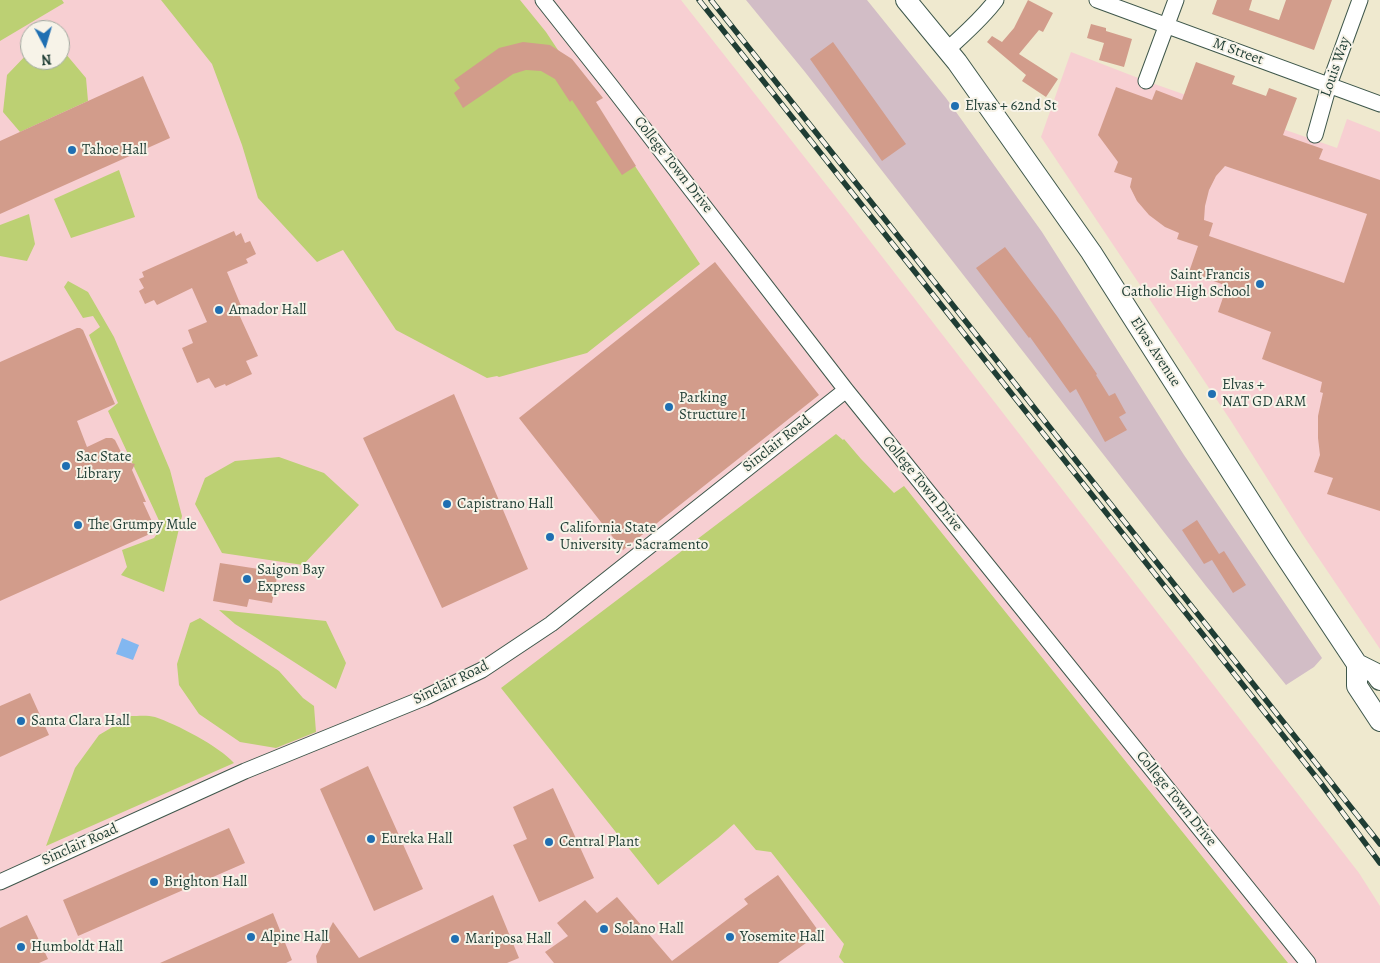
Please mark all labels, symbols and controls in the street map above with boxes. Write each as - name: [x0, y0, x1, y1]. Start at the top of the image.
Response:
- north arrow: [20, 20, 70, 70]
- street label: Louis Way: [1317, 34, 1355, 100]
- street label: M Street: [1210, 35, 1266, 69]
- text: N: [40, 49, 53, 69]
- place label: Elvas + 62nd St: [965, 97, 1057, 115]
- marker: Elvas + 62nd St: [949, 100, 961, 112]
- street label: College Town Drive: [630, 113, 716, 217]
- place label: Tahoe Hall: [82, 141, 147, 159]
- marker: Tahoe Hall: [66, 144, 78, 156]
- place label: Saint Francis Catholic High School: [1121, 266, 1250, 301]
- marker: Saint Francis Catholic High School: [1254, 278, 1266, 290]
- place label: Amador Hall: [229, 301, 306, 319]
- marker: Amador Hall: [213, 304, 225, 316]
- street label: Elvas Avenue: [1126, 314, 1184, 390]
- place label: Elvas + NAT GD ARM: [1222, 376, 1306, 411]
- marker: Elvas + NAT GD ARM: [1206, 388, 1218, 400]
- place label: Parking Structure I: [679, 389, 746, 424]
- marker: Parking Structure I: [663, 401, 675, 413]
- street label: Sinclair Road: [739, 412, 815, 476]
- street label: College Town Drive: [878, 433, 966, 535]
- place label: Sac State Library: [76, 448, 132, 483]
- marker: Sac State Library: [60, 460, 72, 472]
- place label: Capistrano Hall: [457, 495, 553, 513]
- marker: Capistrano Hall: [441, 498, 453, 510]
- place label: The Grumpy Mule: [88, 516, 197, 534]
- marker: The Grumpy Mule: [72, 519, 84, 531]
- place label: California State University - Sacramento: [560, 519, 708, 554]
- marker: California State University - Sacramento: [544, 531, 556, 543]
- place label: Saigon Bay Express: [257, 561, 324, 596]
- marker: Saigon Bay Express: [241, 573, 253, 585]
- street label: Sinclair Road: [410, 657, 492, 709]
- place label: Santa Clara Hall: [31, 712, 130, 730]
- marker: Santa Clara Hall: [15, 715, 27, 727]
- street label: College Town Drive: [1132, 748, 1220, 850]
- street label: Sinclair Road: [39, 820, 121, 870]
- place label: Eureka Hall: [381, 830, 452, 848]
- marker: Eureka Hall: [365, 833, 377, 845]
- place label: Central Plant: [559, 833, 639, 851]
- marker: Central Plant: [543, 836, 555, 848]
- place label: Brighton Hall: [164, 873, 247, 891]
- marker: Brighton Hall: [148, 876, 160, 888]
- place label: Solano Hall: [614, 920, 684, 938]
- marker: Solano Hall: [598, 923, 610, 935]
- place label: Alpine Hall: [261, 928, 328, 946]
- place label: Yosemite Hall: [740, 928, 824, 946]
- place label: Mariposa Hall: [465, 930, 551, 948]
- marker: Alpine Hall: [245, 931, 257, 943]
- marker: Yosemite Hall: [724, 931, 736, 943]
- marker: Mariposa Hall: [449, 933, 461, 945]
- place label: Humboldt Hall: [31, 938, 123, 956]
- marker: Humboldt Hall: [15, 941, 27, 953]

